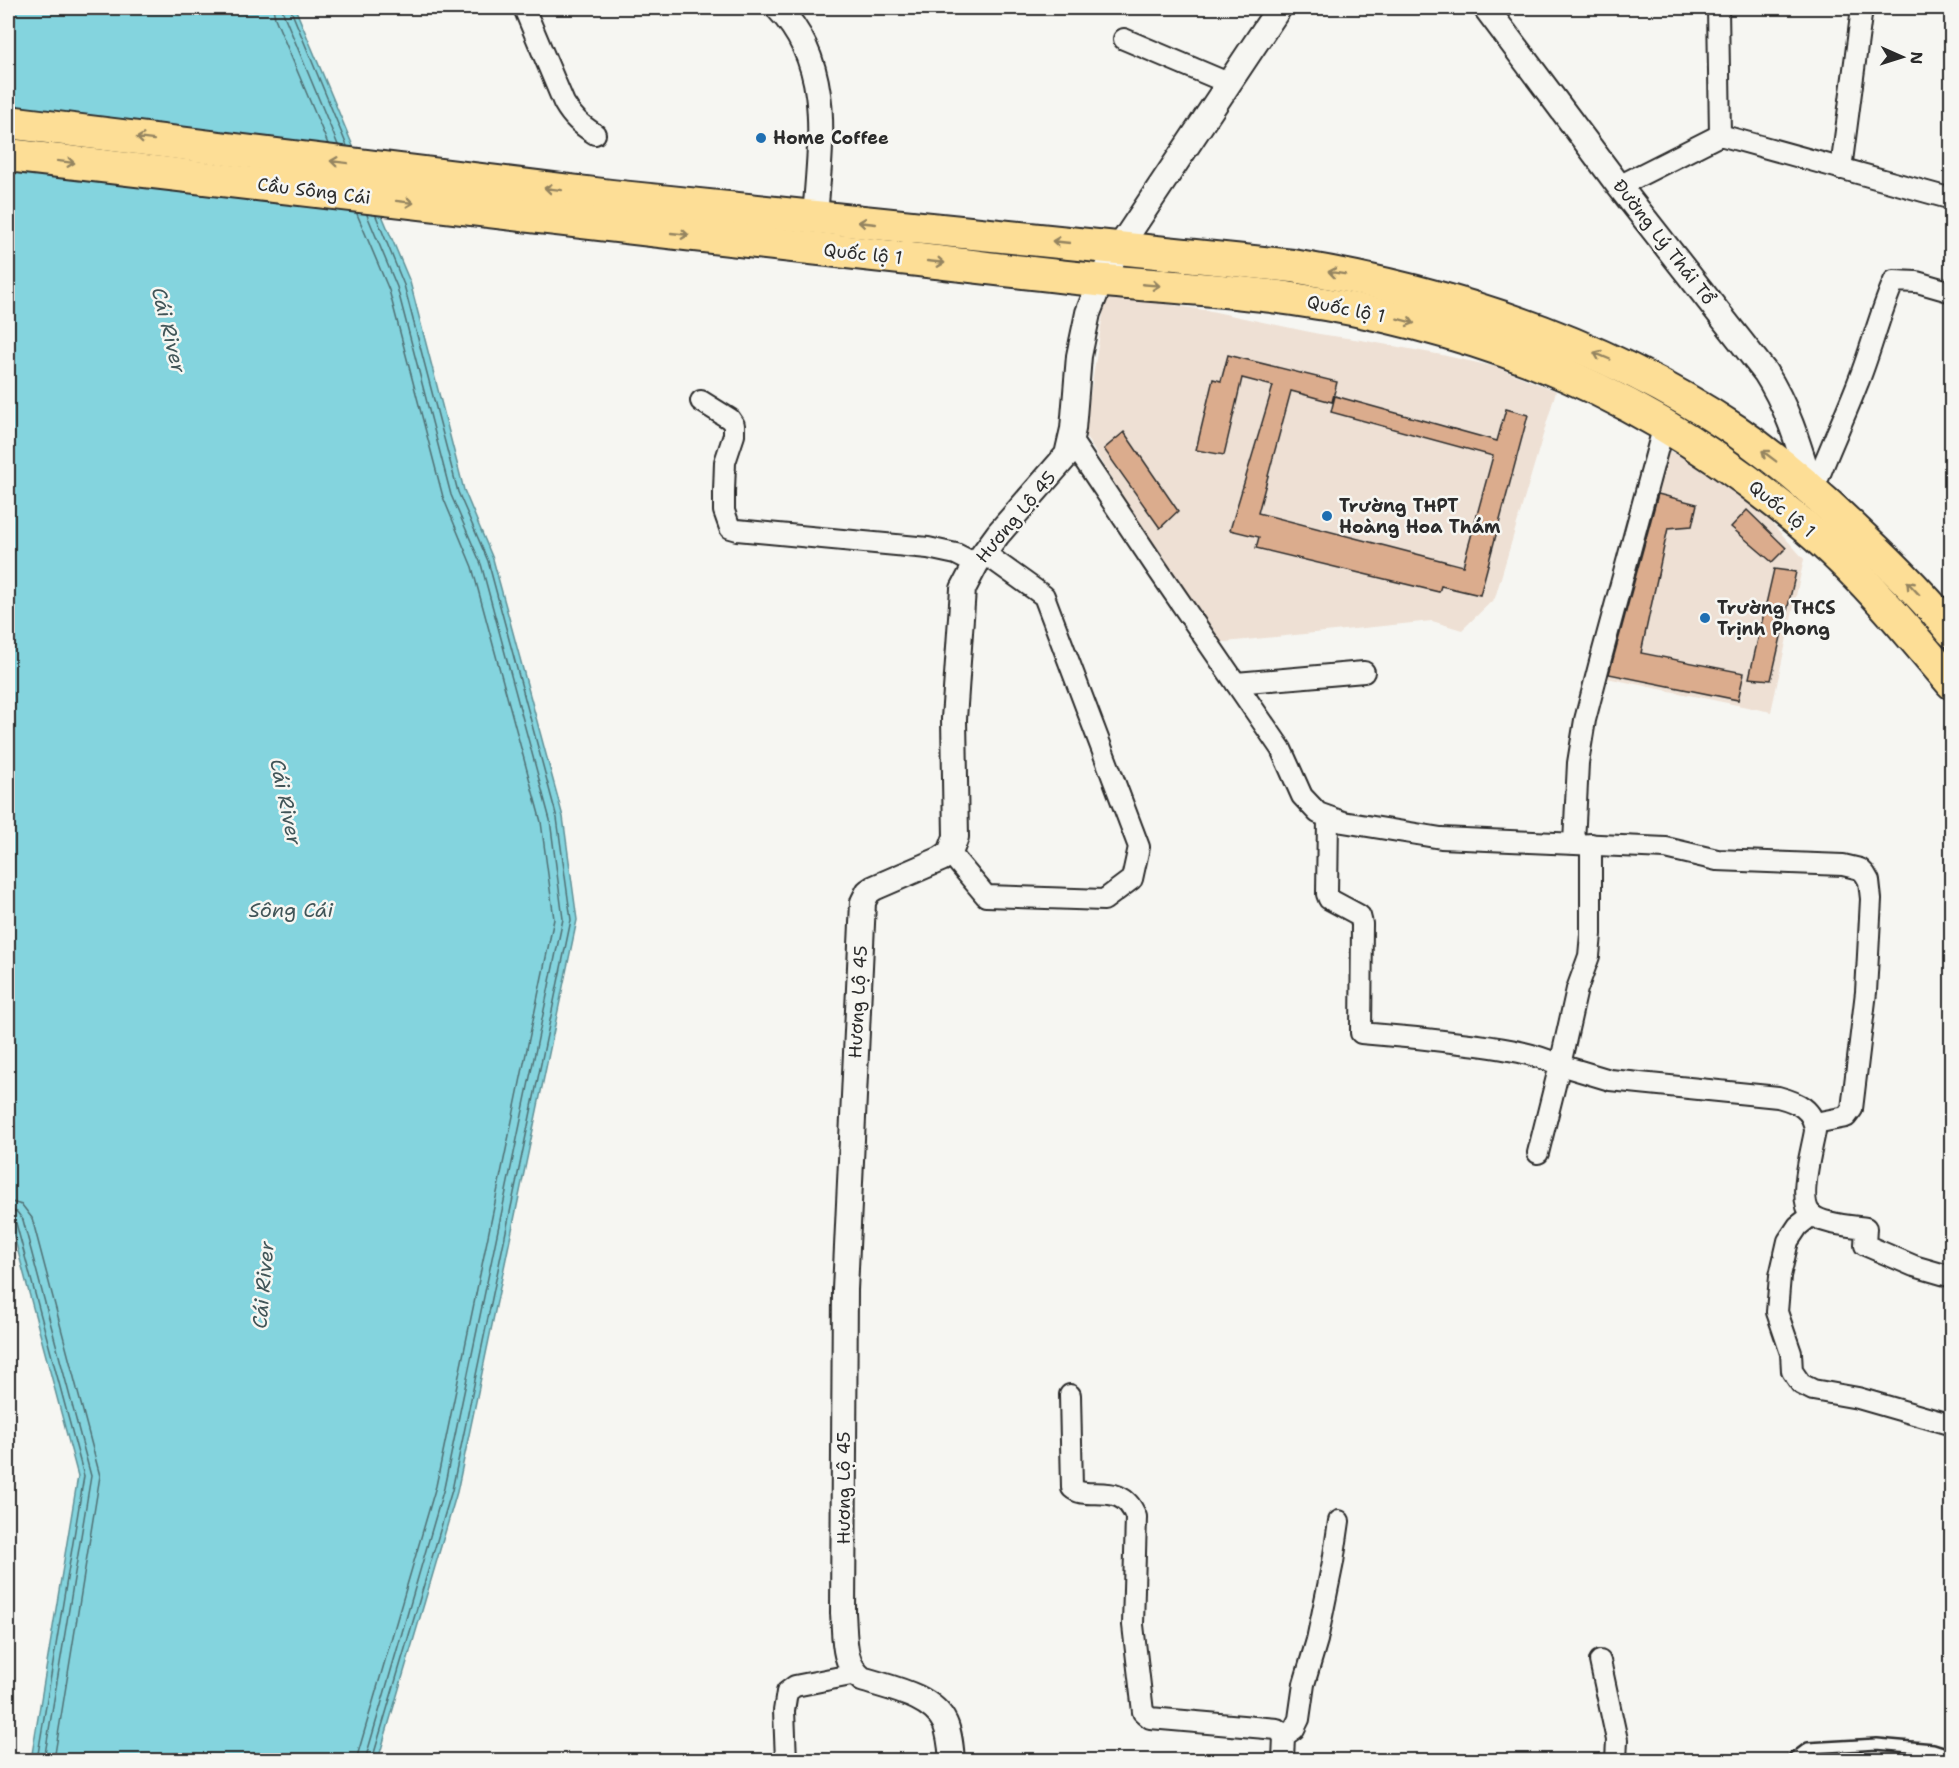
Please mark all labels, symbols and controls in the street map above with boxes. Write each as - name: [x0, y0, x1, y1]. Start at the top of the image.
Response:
- north arrow: [1872, 27, 1932, 87]
- text: N: [1906, 51, 1927, 65]
- place label: Home Coffee: [773, 126, 889, 150]
- marker: Home Coffee: [754, 131, 768, 145]
- one-way arrow: [136, 133, 156, 144]
- one-way arrow: [55, 156, 75, 167]
- one-way arrow: [329, 157, 349, 168]
- street label: Cầu Sông Cái: [256, 172, 372, 210]
- street label: Đường Lý Thái Tổ: [1608, 174, 1721, 310]
- one-way arrow: [544, 183, 564, 194]
- one-way arrow: [395, 197, 415, 208]
- one-way arrow: [858, 217, 878, 228]
- one-way arrow: [669, 229, 689, 240]
- one-way arrow: [1052, 236, 1072, 247]
- street label: Quốc lộ 1: [822, 238, 904, 270]
- one-way arrow: [926, 257, 945, 268]
- one-way arrow: [1327, 267, 1347, 278]
- one-way arrow: [1140, 280, 1160, 291]
- water label: Cái River: [146, 284, 192, 376]
- street label: Quốc lộ 1: [1305, 290, 1387, 328]
- one-way arrow: [1396, 316, 1415, 328]
- one-way arrow: [1593, 350, 1612, 361]
- one-way arrow: [1762, 450, 1778, 462]
- street label: Hương Lộ 45: [970, 466, 1062, 568]
- street label: Quốc lộ 1: [1744, 475, 1820, 543]
- place label: Trường THPT Hoàng Hoa Thám: [1339, 494, 1501, 539]
- marker: Trường THPT Hoàng Hoa Thám: [1320, 509, 1334, 523]
- one-way arrow: [1906, 580, 1920, 595]
- place label: Trường THCS Trịnh Phong: [1717, 596, 1836, 641]
- marker: Trường THCS Trịnh Phong: [1698, 611, 1712, 625]
- water label: Cái River: [264, 756, 308, 848]
- water label: Sông Cái: [249, 897, 333, 923]
- street label: Hương Lộ 45: [843, 945, 873, 1059]
- water label: Cái River: [246, 1240, 280, 1330]
- street label: Hương Lộ 45: [832, 1431, 856, 1545]

